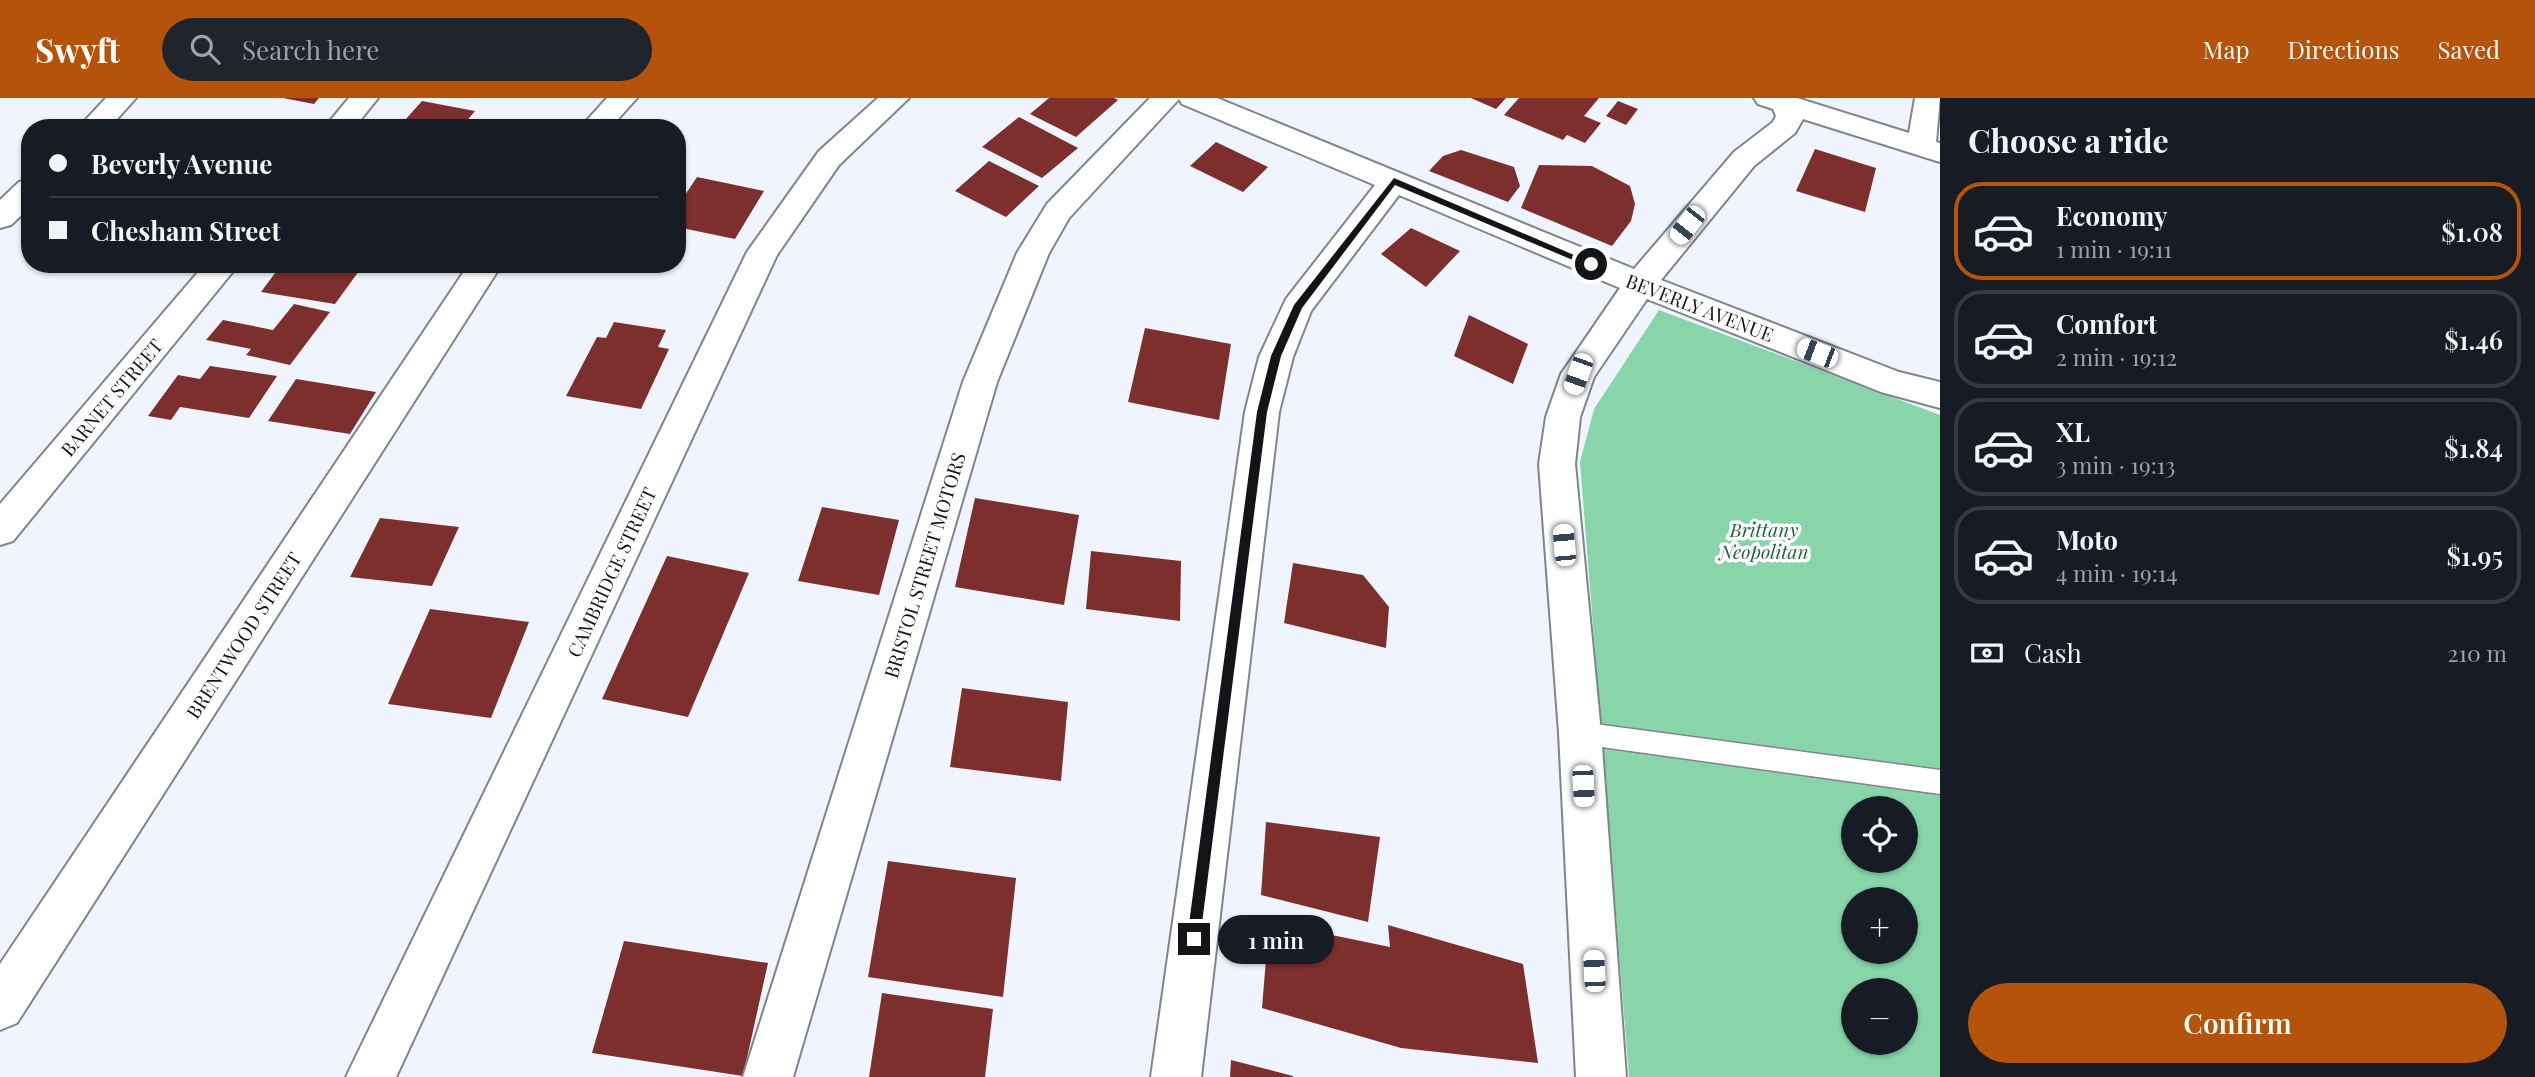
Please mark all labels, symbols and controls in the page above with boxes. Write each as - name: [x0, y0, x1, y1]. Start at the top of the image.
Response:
- search box: [162, 18, 652, 81]
- text: Swyft: [35, 27, 120, 71]
- icon: search: [186, 30, 224, 68]
- text: Search here: [242, 32, 379, 67]
- text: Map: [2203, 33, 2249, 65]
- text: Directions: [2287, 33, 2400, 65]
- text: Saved: [2438, 33, 2500, 65]
- text: Choose a ride: [1968, 118, 2169, 161]
- text: Beverly Avenue: [91, 146, 272, 181]
- text: Economy: [2056, 198, 2167, 233]
- icon: car: [1972, 200, 2035, 263]
- car: [1666, 202, 1709, 248]
- text: Chesham Street: [91, 213, 281, 248]
- text: $1.08: [2441, 214, 2503, 249]
- text: 1 min · 19:11: [2056, 233, 2172, 264]
- route start: [1575, 248, 1607, 280]
- street label: BEVERLY AVENUE: [1622, 267, 1778, 347]
- text: Comfort: [2056, 306, 2157, 341]
- icon: car: [1972, 308, 2035, 371]
- text: $1.46: [2444, 322, 2503, 357]
- street label: BARNET STREET: [54, 333, 168, 461]
- car: [1794, 336, 1841, 370]
- text: 2 min · 19:12: [2056, 341, 2177, 372]
- car: [1561, 351, 1596, 397]
- text: XL: [2056, 414, 2090, 449]
- icon: car: [1972, 416, 2035, 479]
- text: $1.84: [2444, 430, 2503, 465]
- street label: BRISTOL STREET MOTORS: [877, 449, 971, 681]
- text: 3 min · 19:13: [2056, 449, 2175, 480]
- street label: CAMBRIDGE STREET: [560, 483, 662, 661]
- park label: Brittany Neopolitan: [1718, 516, 1809, 564]
- text: Moto: [2056, 522, 2118, 557]
- car: [1552, 523, 1577, 567]
- icon: car: [1972, 524, 2035, 587]
- text: $1.95: [2446, 538, 2503, 573]
- street label: BRENTWOOD STREET: [179, 547, 307, 723]
- text: 4 min · 19:14: [2056, 557, 2178, 588]
- icon: cash: [1968, 634, 2006, 672]
- text: Cash: [2024, 635, 2082, 670]
- text: 210 m: [2448, 637, 2507, 668]
- car: [1572, 764, 1595, 808]
- map controls: [1841, 796, 1918, 1055]
- button: locate: [1841, 796, 1918, 873]
- button: +: [1841, 887, 1918, 964]
- callout: 1 min: [1218, 914, 1334, 964]
- route end: [1178, 923, 1210, 955]
- text: 1 min: [1248, 924, 1304, 955]
- car: [1583, 949, 1606, 993]
- button: −: [1841, 978, 1918, 1055]
- button: Confirm: [1968, 983, 2507, 1063]

